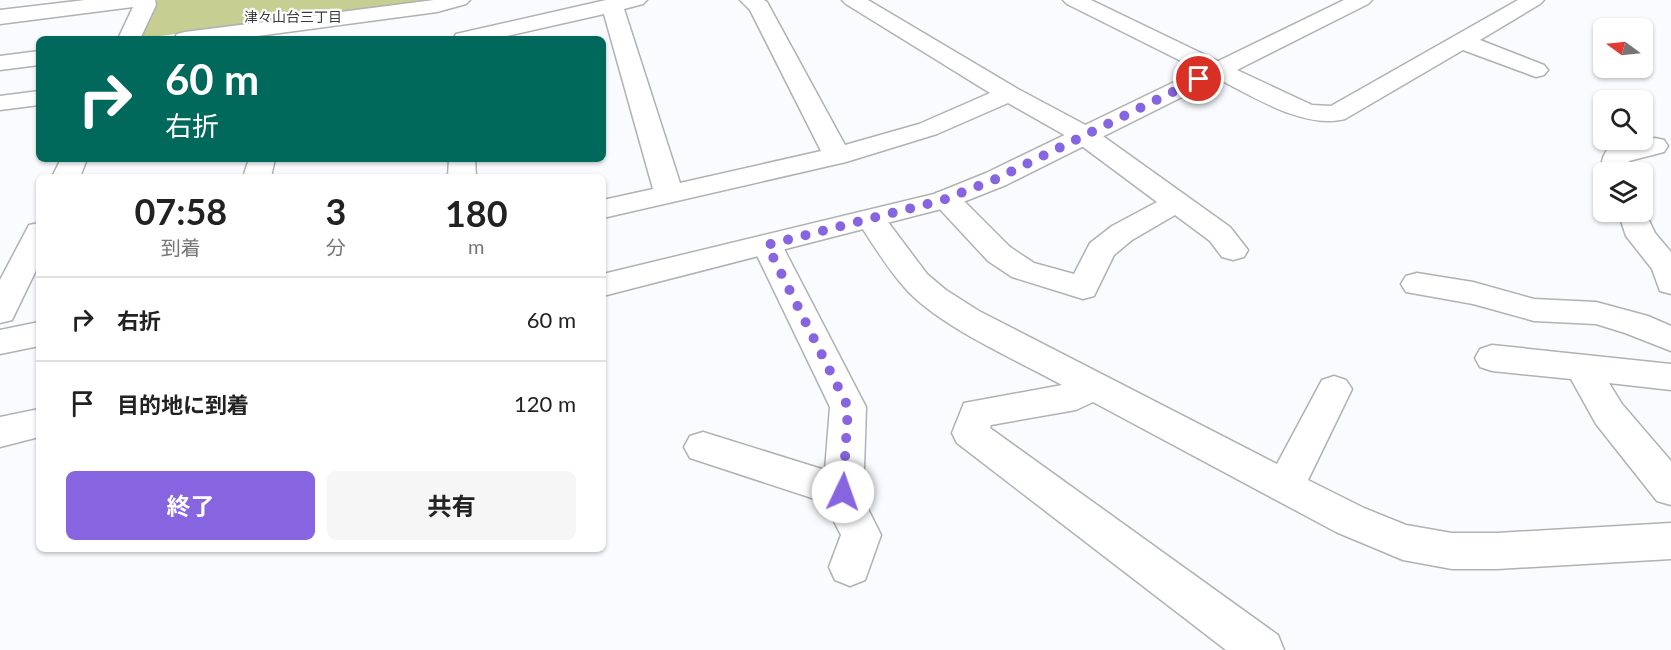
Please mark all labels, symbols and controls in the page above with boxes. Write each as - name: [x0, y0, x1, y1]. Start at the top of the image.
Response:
- district label: 津々山台三丁目: [244, 8, 342, 25]
- north arrow: [1593, 18, 1653, 78]
- map controls: [1593, 18, 1653, 222]
- pin: [1173, 53, 1224, 104]
- text: 60 m: [165, 54, 259, 104]
- icon: right: [66, 60, 144, 138]
- icon: arrive: [1182, 62, 1215, 95]
- button: search: [1593, 90, 1653, 150]
- text: 右折: [165, 109, 219, 142]
- button: layers: [1593, 162, 1653, 222]
- text: 07:58: [134, 189, 227, 233]
- text: 3: [326, 189, 347, 233]
- text: 180: [445, 191, 508, 235]
- text: m: [468, 234, 484, 258]
- text: 到着: [161, 235, 201, 259]
- text: 分: [326, 235, 346, 259]
- icon: right: [66, 303, 99, 336]
- text: 60 m: [527, 306, 576, 333]
- text: 右折: [117, 307, 161, 334]
- icon: arrive: [66, 387, 99, 420]
- text: 120 m: [514, 390, 576, 417]
- text: 目的地に到着: [117, 391, 249, 418]
- position arrow: [811, 460, 875, 524]
- button: 終了: [66, 471, 315, 540]
- button: 共有: [327, 471, 576, 540]

